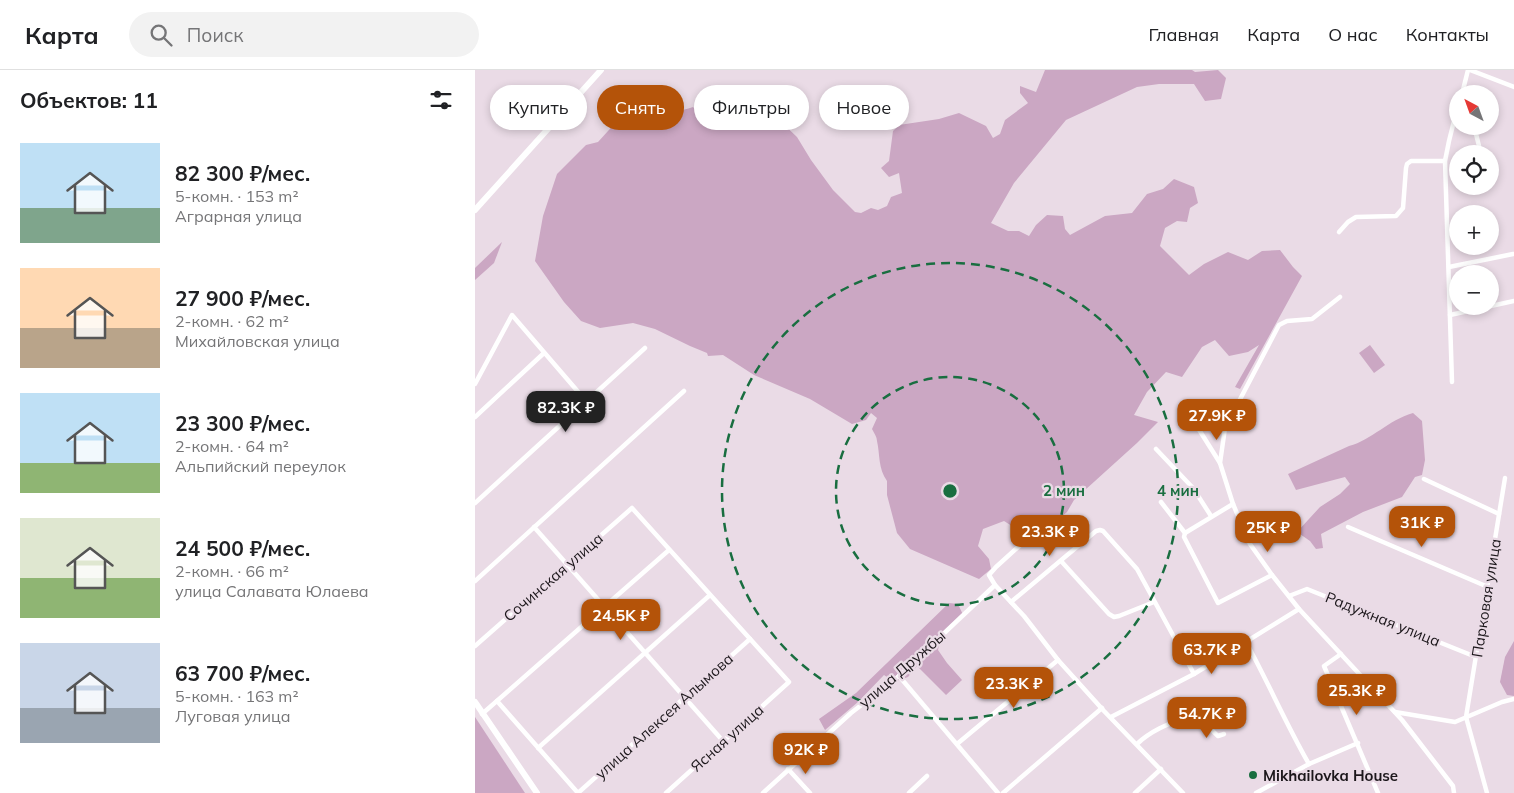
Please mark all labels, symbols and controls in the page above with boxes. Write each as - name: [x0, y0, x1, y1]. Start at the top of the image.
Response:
- search box: [129, 12, 479, 57]
- text: Карта: [25, 20, 99, 50]
- icon: search: [147, 21, 175, 49]
- text: Поиск: [187, 23, 244, 47]
- text: Главная: [1149, 23, 1219, 46]
- text: Карта: [1247, 23, 1300, 46]
- text: О нас: [1328, 23, 1378, 46]
- text: Контакты: [1406, 23, 1489, 46]
- chip: Купить: [490, 85, 587, 130]
- chip: Снять: [597, 85, 684, 130]
- chip: Фильтры: [694, 85, 809, 130]
- chip: Новое: [819, 85, 909, 130]
- north arrow: [1449, 85, 1499, 135]
- map controls: [1449, 85, 1499, 315]
- icon: filters: [427, 86, 455, 114]
- text: Объектов: 11: [20, 87, 158, 113]
- button: locate: [1449, 145, 1499, 195]
- text: 82 300 ₽/мес.: [175, 160, 310, 186]
- icon: home: [60, 163, 120, 223]
- text: 5-комн. · 153 m²: [175, 186, 299, 206]
- button: +: [1449, 205, 1499, 255]
- text: Аграрная улица: [175, 206, 302, 226]
- button: −: [1449, 265, 1499, 315]
- text: 27 900 ₽/мес.: [175, 285, 310, 311]
- icon: home: [60, 288, 120, 348]
- text: 2-комн. · 62 m²: [175, 311, 289, 331]
- text: Михайловская улица: [175, 331, 340, 351]
- pin: 82.3K ₽: [520, 390, 612, 433]
- text: 82.3K ₽: [537, 397, 595, 417]
- pin: 27.9K ₽: [1171, 398, 1263, 441]
- text: 27.9K ₽: [1188, 405, 1246, 425]
- text: 23 300 ₽/мес.: [175, 410, 310, 436]
- icon: home: [60, 413, 120, 473]
- text: 2-комн. · 64 m²: [175, 436, 289, 456]
- text: Альпийский переулок: [175, 456, 346, 476]
- text: 2 мин: [1043, 481, 1085, 500]
- text: 4 мин: [1157, 481, 1199, 500]
- centre of rings: [941, 482, 959, 500]
- pin: 31K ₽: [1387, 506, 1457, 548]
- pin: 25K ₽: [1233, 510, 1303, 553]
- text: 31K ₽: [1400, 512, 1444, 532]
- pin: 23.3K ₽: [1004, 514, 1096, 557]
- text: 25K ₽: [1246, 517, 1290, 537]
- text: 23.3K ₽: [1021, 521, 1079, 541]
- street label: Сочинская улица: [499, 529, 607, 625]
- text: 24 500 ₽/мес.: [175, 535, 310, 561]
- street label: Парковая улица: [1467, 537, 1505, 659]
- icon: home: [60, 538, 120, 598]
- text: 2-комн. · 66 m²: [175, 561, 289, 581]
- text: улица Салавата Юлаева: [175, 581, 369, 601]
- street label: Радужная улица: [1323, 587, 1443, 651]
- pin: 24.5K ₽: [575, 598, 667, 641]
- text: 24.5K ₽: [592, 605, 650, 625]
- street label: улица Дружбы: [855, 626, 949, 712]
- pin: 63.7K ₽: [1166, 632, 1258, 675]
- text: 63.7K ₽: [1183, 639, 1241, 659]
- street label: улица Алексея Алымова: [591, 649, 737, 783]
- text: 63 700 ₽/мес.: [175, 660, 310, 686]
- icon: home: [60, 663, 120, 723]
- pin: 23.3K ₽: [968, 666, 1060, 709]
- text: 23.3K ₽: [985, 673, 1043, 693]
- pin: 25.3K ₽: [1311, 674, 1403, 716]
- text: 25.3K ₽: [1328, 680, 1386, 700]
- text: 5-комн. · 163 m²: [175, 686, 299, 706]
- pin: 54.7K ₽: [1161, 696, 1253, 739]
- street label: Ясная улица: [686, 700, 768, 776]
- text: 54.7K ₽: [1178, 703, 1236, 723]
- text: Луговая улица: [175, 706, 291, 726]
- pin: 92K ₽: [771, 732, 841, 775]
- text: 92K ₽: [784, 739, 828, 759]
- place label: Mikhailovka House: [1263, 766, 1398, 785]
- marker: Mikhailovka House: [1247, 769, 1259, 781]

